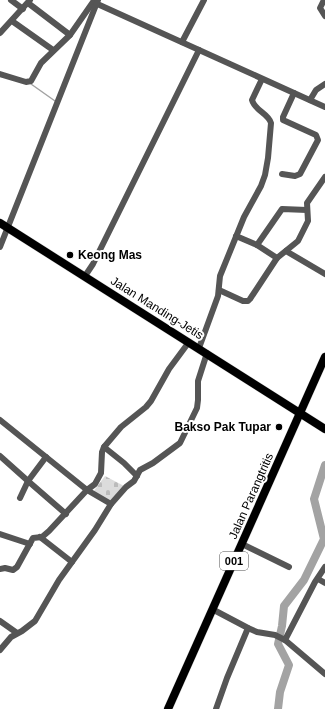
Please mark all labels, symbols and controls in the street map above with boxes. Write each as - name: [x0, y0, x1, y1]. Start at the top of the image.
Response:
- place label: Keong Mas: [78, 248, 142, 262]
- marker: Keong Mas: [65, 250, 75, 260]
- street label: Jalan Manding-Jetis: [108, 274, 206, 342]
- place label: Bakso Pak Tupar: [175, 420, 271, 434]
- marker: Bakso Pak Tupar: [274, 422, 284, 432]
- street label: Jalan Parangtritis: [226, 451, 276, 541]
- road number: 001: [220, 552, 248, 570]

